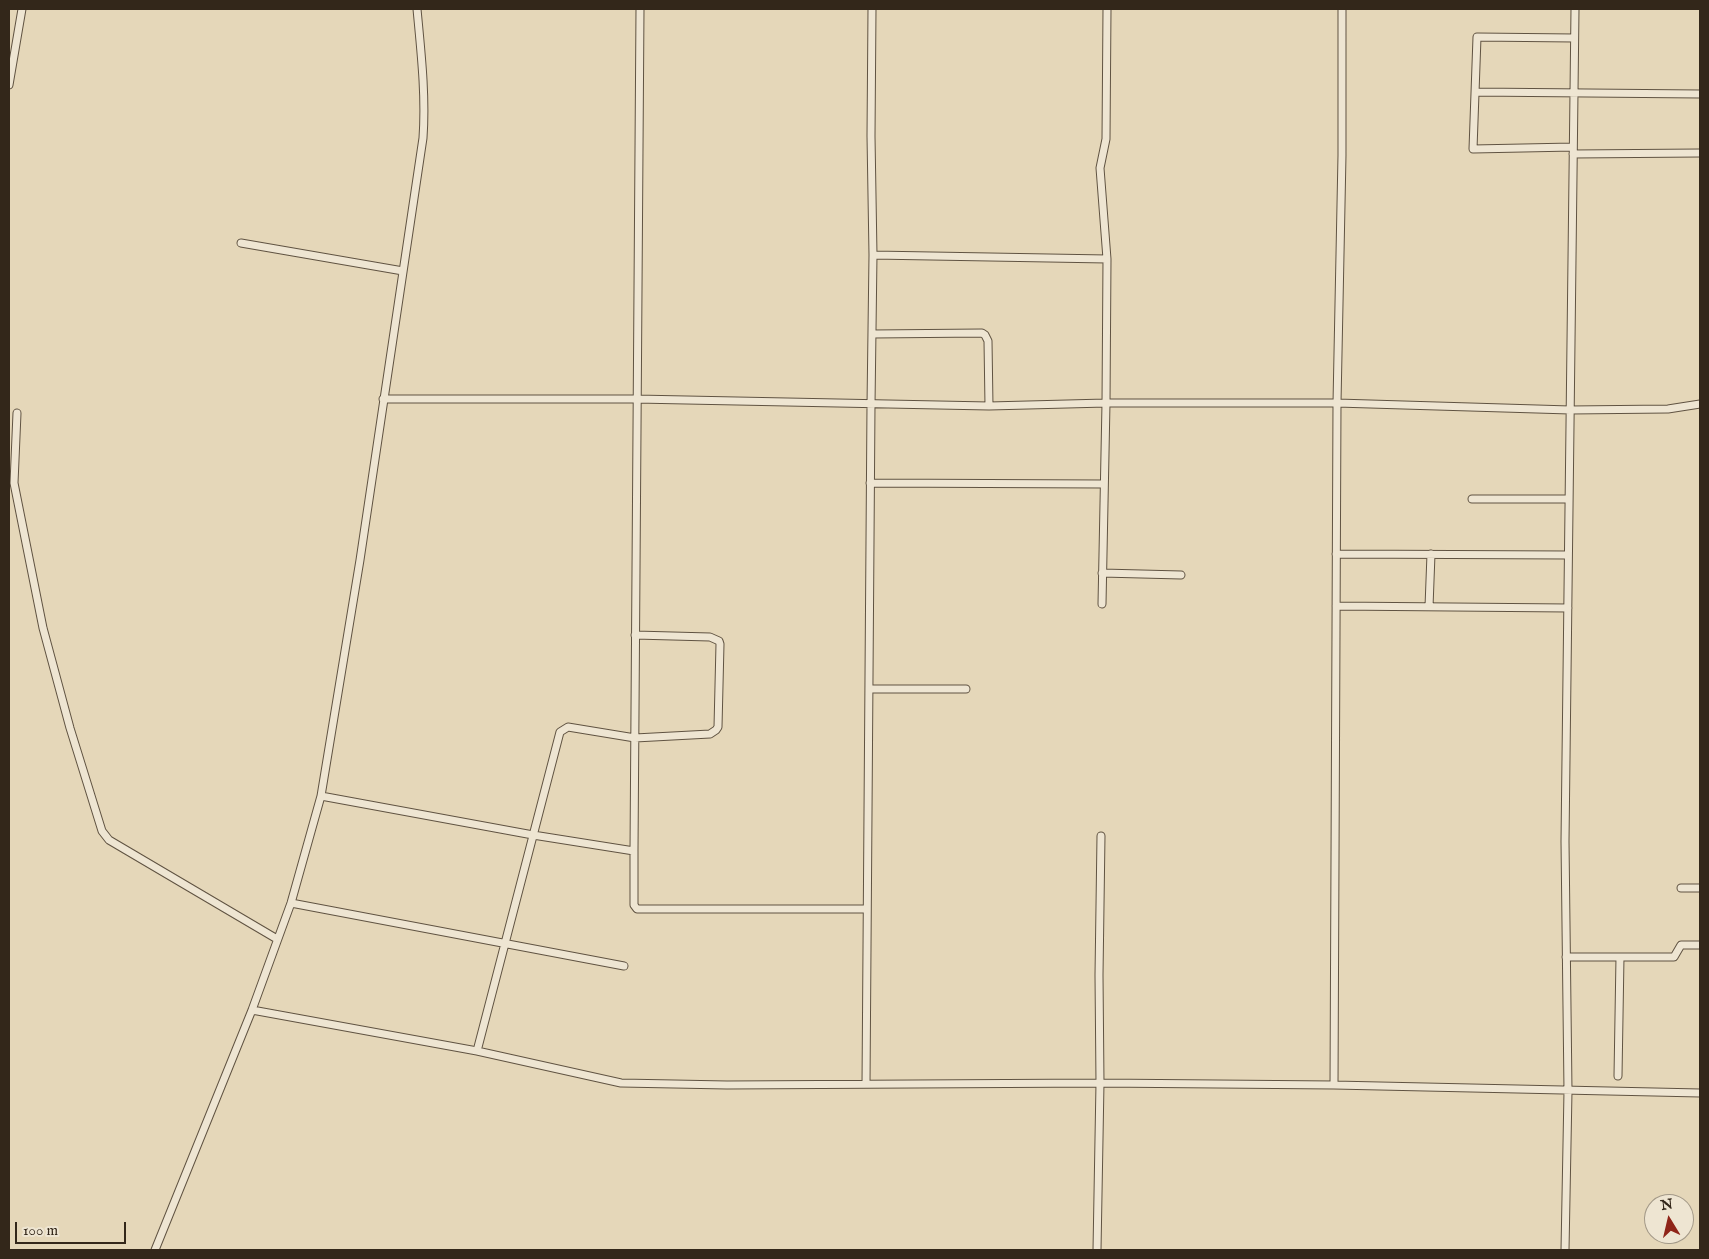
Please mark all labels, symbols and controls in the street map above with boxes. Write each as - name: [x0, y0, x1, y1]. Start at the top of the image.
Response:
- north arrow: [1644, 1194, 1694, 1244]
- text: N: [1659, 1195, 1674, 1215]
- scale bar: [18, 1212, 129, 1244]
- text: 100 m: [23, 1221, 58, 1240]

